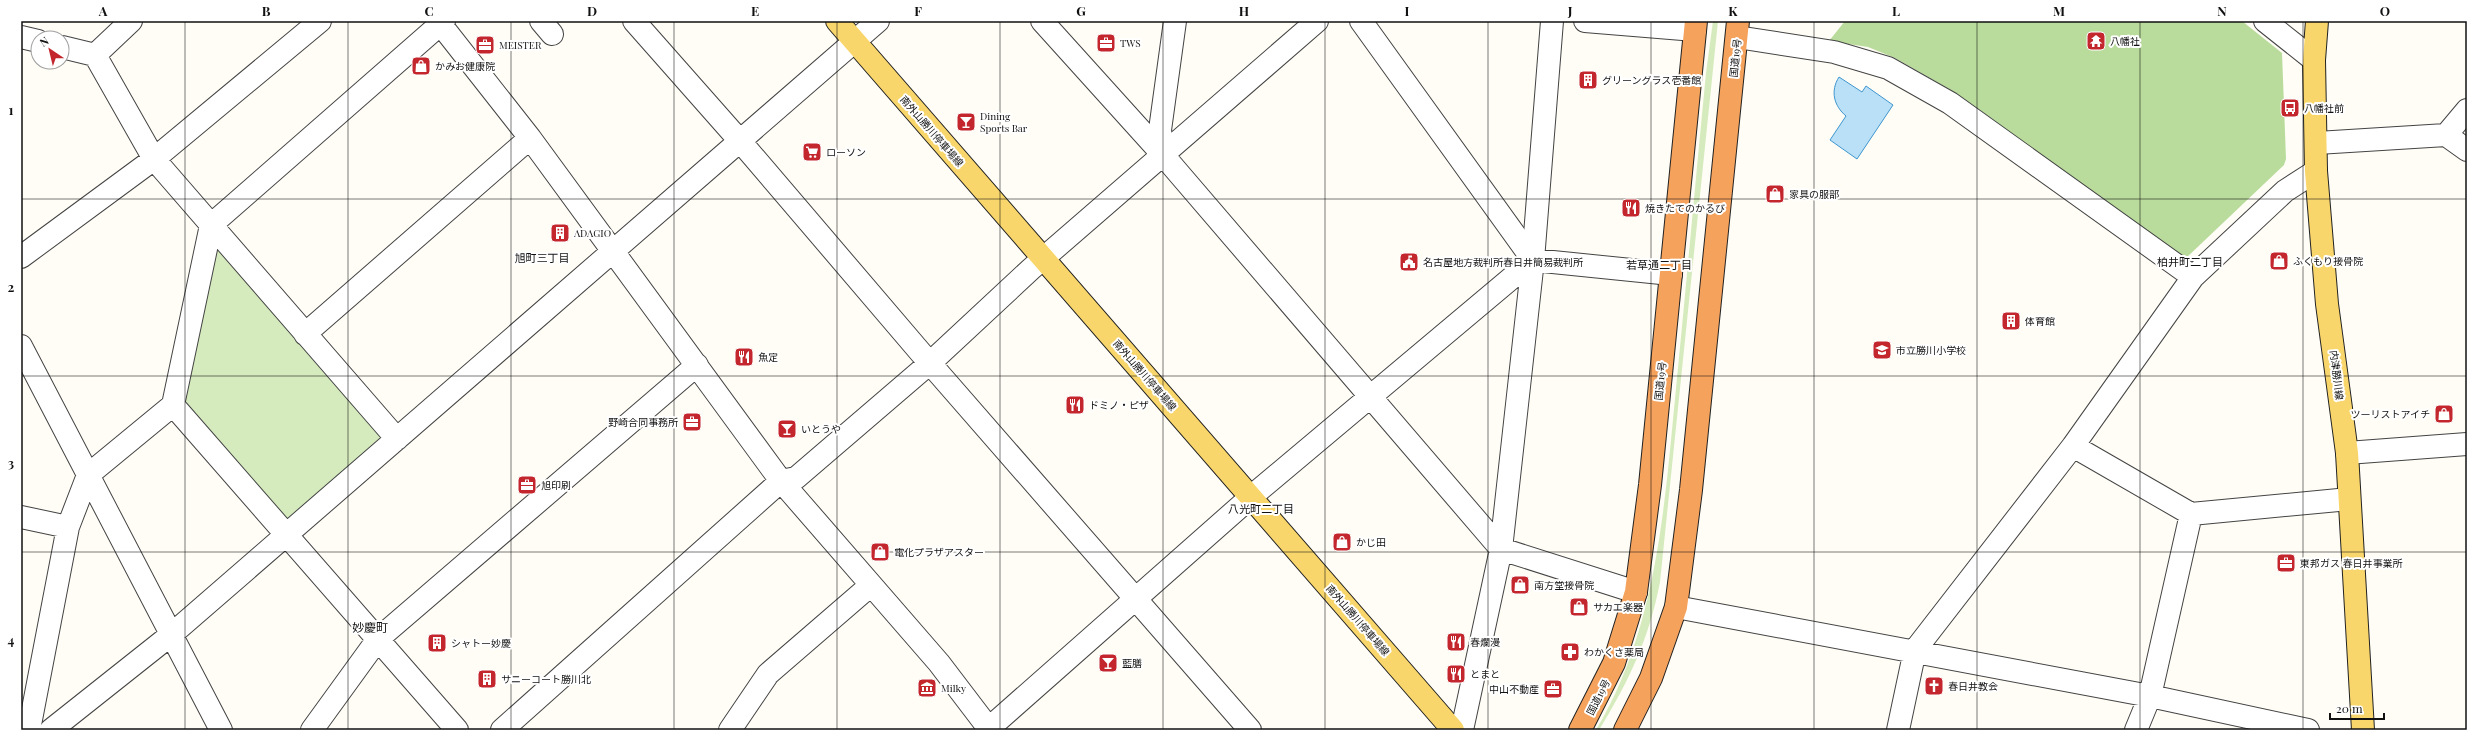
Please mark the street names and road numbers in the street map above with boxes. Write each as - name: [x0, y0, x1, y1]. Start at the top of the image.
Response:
- street label: 国道19号: [1726, 38, 1744, 78]
- street label: 南外山勝川停車場線: [897, 92, 967, 170]
- street label: 南外山勝川停車場線: [1110, 336, 1180, 414]
- street label: 内津勝川線: [2327, 349, 2347, 401]
- street label: 国道19号: [1651, 361, 1669, 401]
- street label: 南外山勝川停車場線: [1323, 581, 1393, 659]
- street label: 国道19号: [1583, 677, 1613, 717]

